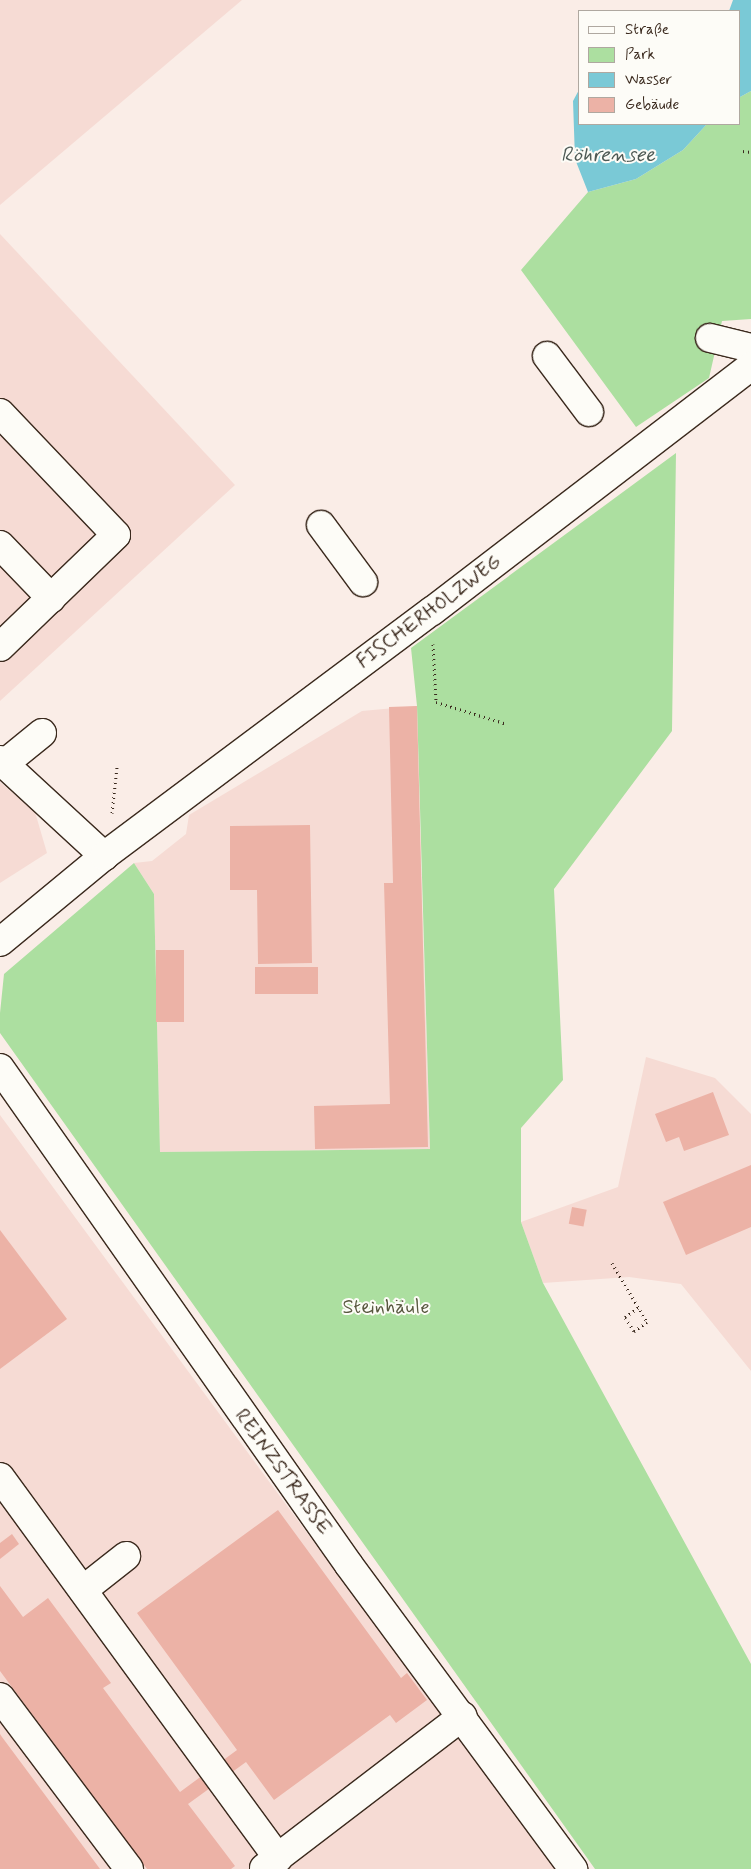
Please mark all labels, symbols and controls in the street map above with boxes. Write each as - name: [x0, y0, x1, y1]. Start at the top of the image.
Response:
- legend: [578, 10, 741, 125]
- text: Straße: [625, 20, 669, 40]
- text: Park: [625, 45, 655, 65]
- text: Wasser: [625, 70, 672, 90]
- text: Gebäude: [625, 95, 679, 115]
- water label: Röhrensee: [561, 142, 655, 168]
- street label: FISCHERHOLZWEG: [352, 550, 506, 674]
- park label: Steinhäule: [342, 1295, 430, 1319]
- street label: REINZSTRASSE: [229, 1404, 337, 1540]

